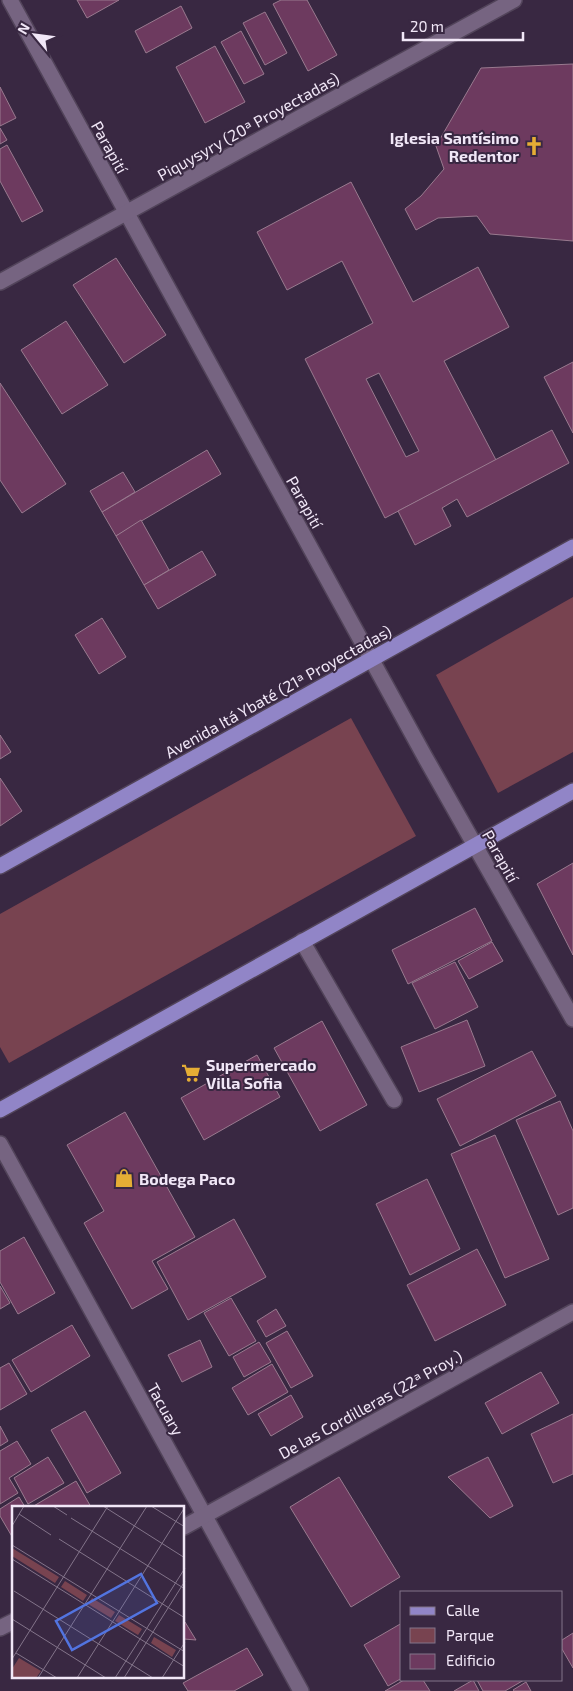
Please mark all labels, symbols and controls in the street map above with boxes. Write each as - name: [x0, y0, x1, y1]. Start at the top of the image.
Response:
- north arrow: [10, 10, 60, 60]
- scale bar: [403, 10, 523, 42]
- text: 20 m: [410, 17, 444, 35]
- text: N: [13, 20, 33, 37]
- street label: Piquysyry (20ª Proyectadas): [154, 68, 342, 184]
- street label: Parapití: [88, 118, 133, 177]
- place label: Iglesia Santísimo Redentor: [390, 128, 519, 165]
- church icon: Iglesia Santísimo Redentor: [523, 135, 545, 157]
- street label: Parapití: [283, 473, 328, 532]
- street label: Avenida Itá Ybaté (21ª Proyectadas): [161, 621, 395, 761]
- street label: Parapití: [479, 827, 524, 886]
- place label: Supermercado Villa Sofia: [206, 1055, 316, 1092]
- supermarket icon: Supermercado Villa Sofia: [180, 1062, 202, 1084]
- shop icon: Bodega Paco: [113, 1167, 135, 1189]
- place label: Bodega Paco: [139, 1169, 235, 1188]
- street label: De las Cordilleras (22ª Proy.): [275, 1346, 465, 1462]
- street label: Tacuary: [144, 1379, 188, 1439]
- inset map: [12, 1506, 185, 1678]
- legend: [400, 1591, 563, 1681]
- text: Calle: [446, 1601, 480, 1619]
- text: Parque: [446, 1626, 494, 1644]
- text: Edificio: [446, 1651, 495, 1669]

